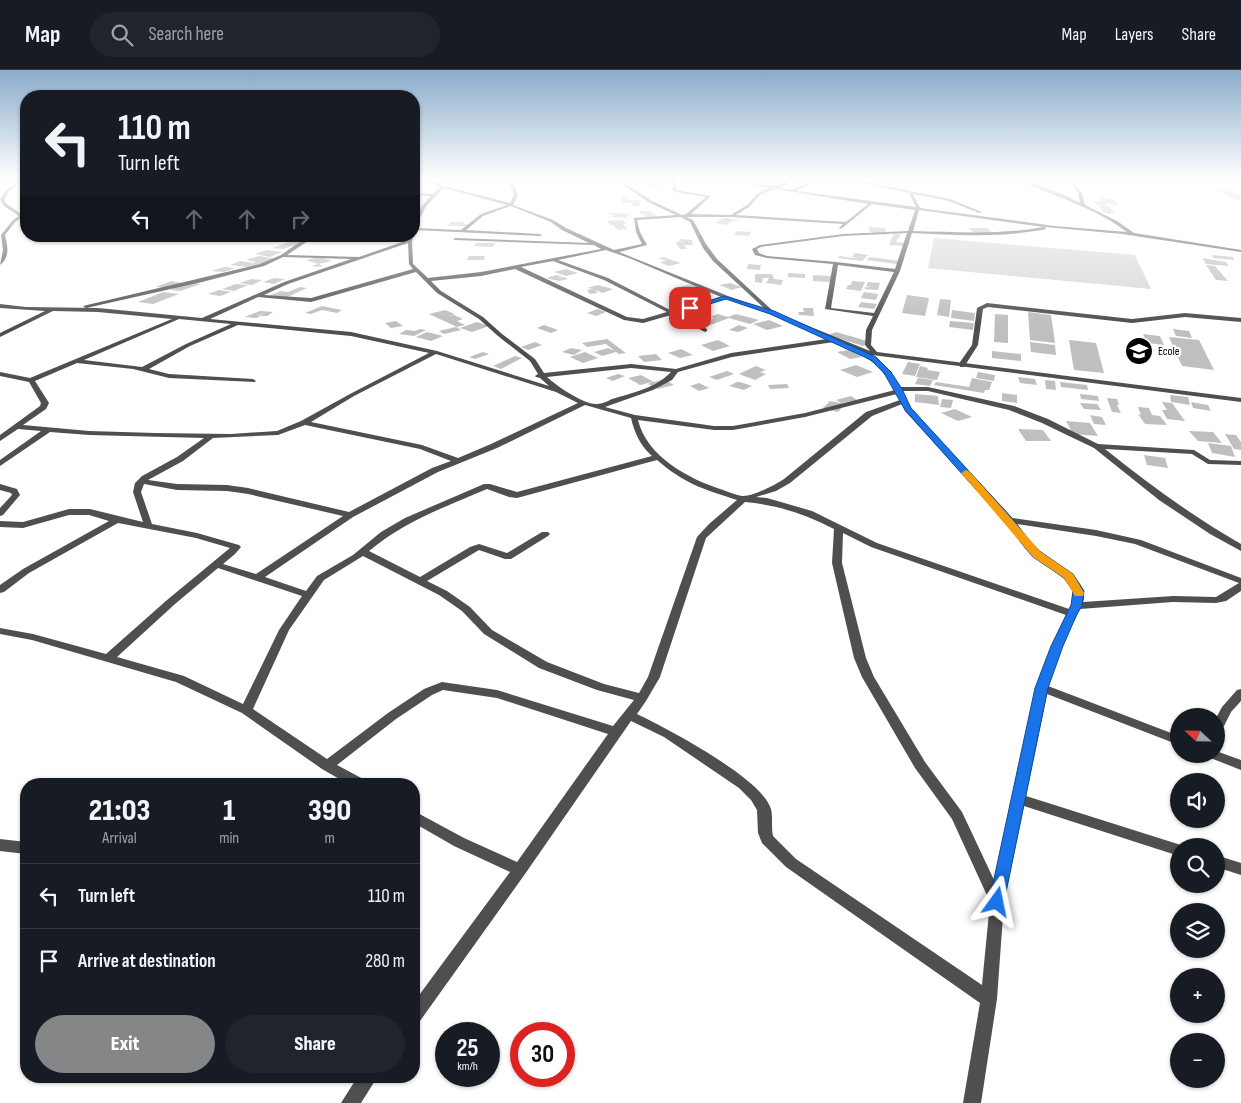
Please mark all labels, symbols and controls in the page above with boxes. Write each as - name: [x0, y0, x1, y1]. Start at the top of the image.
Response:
- search box: [90, 12, 440, 57]
- text: Map: [25, 20, 60, 49]
- icon: search: [108, 21, 136, 49]
- text: Search here: [148, 23, 224, 46]
- text: Map: [1062, 24, 1087, 45]
- text: Layers: [1115, 24, 1154, 45]
- text: Share: [1182, 24, 1216, 45]
- text: 110 m: [118, 107, 191, 150]
- icon: left: [35, 110, 100, 175]
- text: Turn left: [118, 150, 180, 177]
- icon: left: [127, 205, 155, 233]
- icon: ahead: [180, 205, 208, 233]
- icon: ahead: [233, 205, 261, 233]
- icon: right: [286, 205, 314, 233]
- pin: [669, 287, 711, 329]
- icon: arrive: [676, 294, 704, 322]
- school or university icon: Ecole: [1124, 336, 1154, 366]
- place label: Ecole: [1158, 344, 1180, 359]
- north arrow: [1170, 708, 1225, 762]
- map controls: [1170, 708, 1225, 1088]
- button: sound: [1170, 773, 1225, 828]
- text: 21:03: [89, 793, 150, 829]
- text: 1: [223, 793, 235, 829]
- text: 390: [308, 793, 351, 829]
- text: Arrival: [102, 829, 137, 848]
- text: min: [219, 829, 239, 848]
- text: m: [324, 829, 335, 848]
- button: search: [1170, 838, 1225, 893]
- position arrow: [970, 875, 1022, 927]
- icon: left: [35, 882, 63, 910]
- text: Turn left: [78, 885, 135, 908]
- text: 110 m: [368, 885, 405, 908]
- button: layers: [1170, 903, 1225, 958]
- icon: arrive: [35, 947, 63, 975]
- text: Arrive at destination: [78, 950, 216, 973]
- text: 280 m: [365, 950, 405, 973]
- button: +: [1170, 968, 1225, 1023]
- button: Exit: [35, 1015, 215, 1073]
- button: Share: [225, 1015, 405, 1073]
- speed limit sign: 30: [510, 1022, 575, 1087]
- text: 25: [457, 1033, 478, 1064]
- button: −: [1170, 1033, 1225, 1088]
- text: km/h: [457, 1059, 478, 1074]

